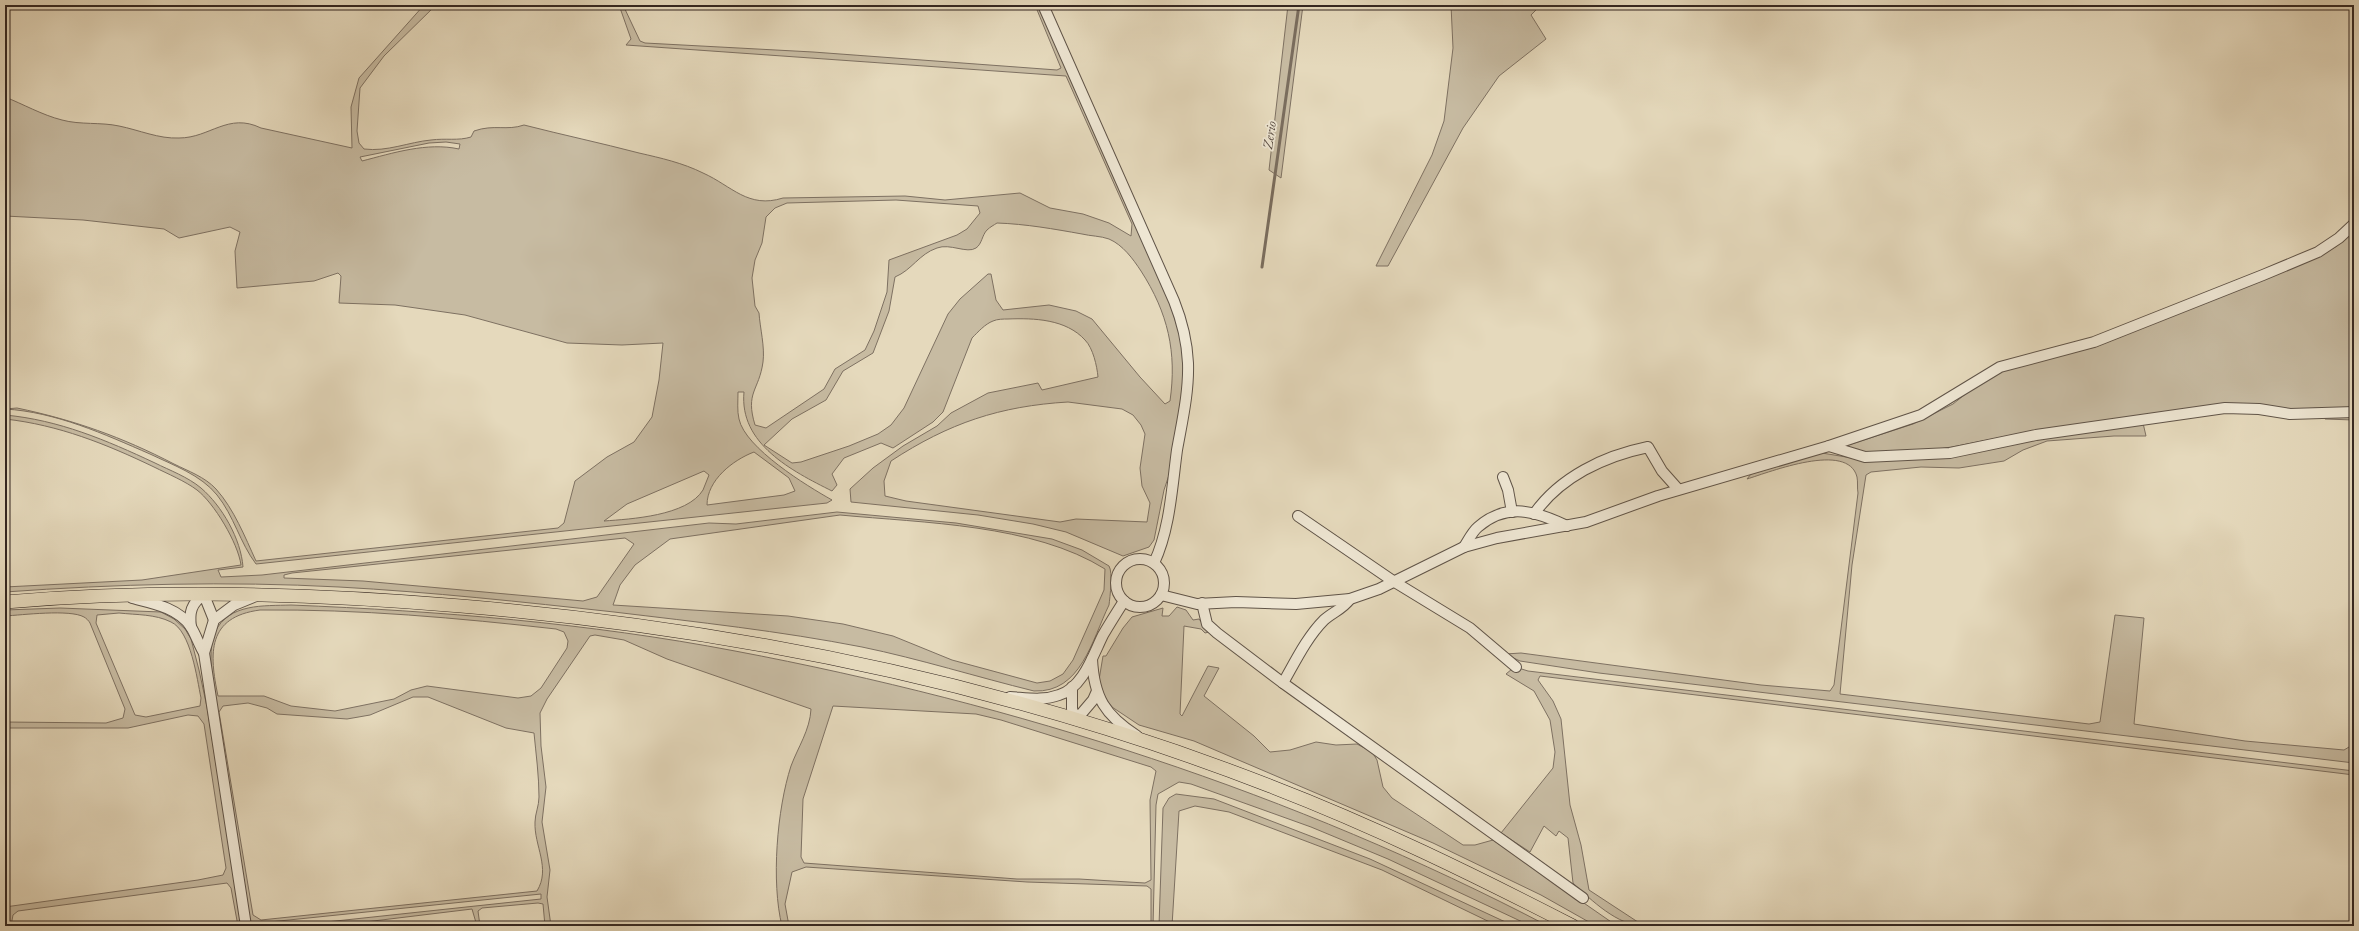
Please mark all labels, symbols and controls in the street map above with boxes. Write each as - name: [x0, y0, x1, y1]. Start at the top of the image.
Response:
- water label: Zerio: [1258, 119, 1280, 151]

